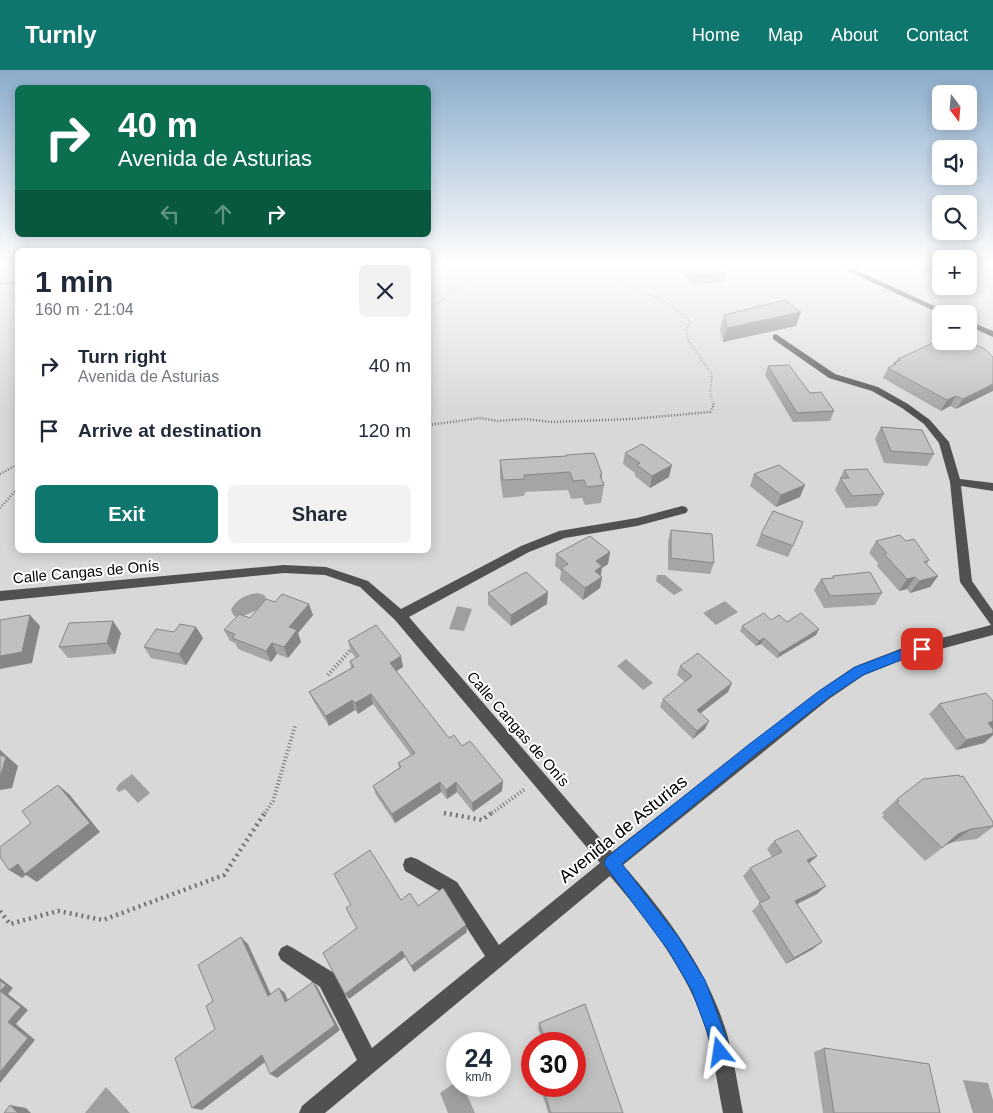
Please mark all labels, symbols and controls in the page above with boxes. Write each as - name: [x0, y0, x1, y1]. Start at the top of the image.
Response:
- text: Turnly: [25, 21, 97, 48]
- text: Home: [692, 25, 740, 45]
- text: Map: [768, 25, 803, 45]
- text: About: [831, 25, 878, 45]
- text: Contact: [906, 25, 968, 45]
- north arrow: [932, 85, 978, 130]
- map controls: [932, 85, 977, 350]
- icon: right: [35, 105, 100, 170]
- text: 40 m: [118, 105, 198, 144]
- button: sound: [932, 140, 977, 185]
- text: Avenida de Asturias: [118, 146, 312, 171]
- button: search: [932, 195, 977, 240]
- icon: left: [156, 200, 184, 228]
- icon: ahead: [209, 200, 237, 228]
- icon: right: [262, 200, 290, 228]
- button: +: [932, 250, 977, 295]
- text: 1 min: [35, 265, 113, 298]
- button: close: [359, 265, 411, 317]
- text: 160 m · 21:04: [35, 301, 134, 318]
- button: −: [932, 305, 977, 350]
- text: Turn right: [78, 346, 166, 367]
- icon: right: [35, 352, 63, 380]
- text: 40 m: [369, 355, 411, 376]
- text: Avenida de Asturias: [78, 368, 219, 385]
- icon: arrive: [35, 417, 63, 445]
- text: Arrive at destination: [78, 420, 262, 441]
- text: 120 m: [358, 420, 411, 441]
- button: Exit: [35, 485, 218, 543]
- button: Share: [228, 485, 411, 543]
- street label: Calle Cangas de Onís: [12, 557, 160, 586]
- pin: [901, 628, 943, 670]
- icon: arrive: [908, 635, 936, 663]
- street label: Calle Cangas de Onís: [464, 668, 573, 790]
- street label: Avenida de Asturias: [555, 771, 691, 887]
- position arrow: [693, 1025, 745, 1077]
- speed limit sign: 30: [521, 1032, 586, 1097]
- text: 24: [465, 1044, 492, 1072]
- text: km/h: [465, 1070, 492, 1084]

